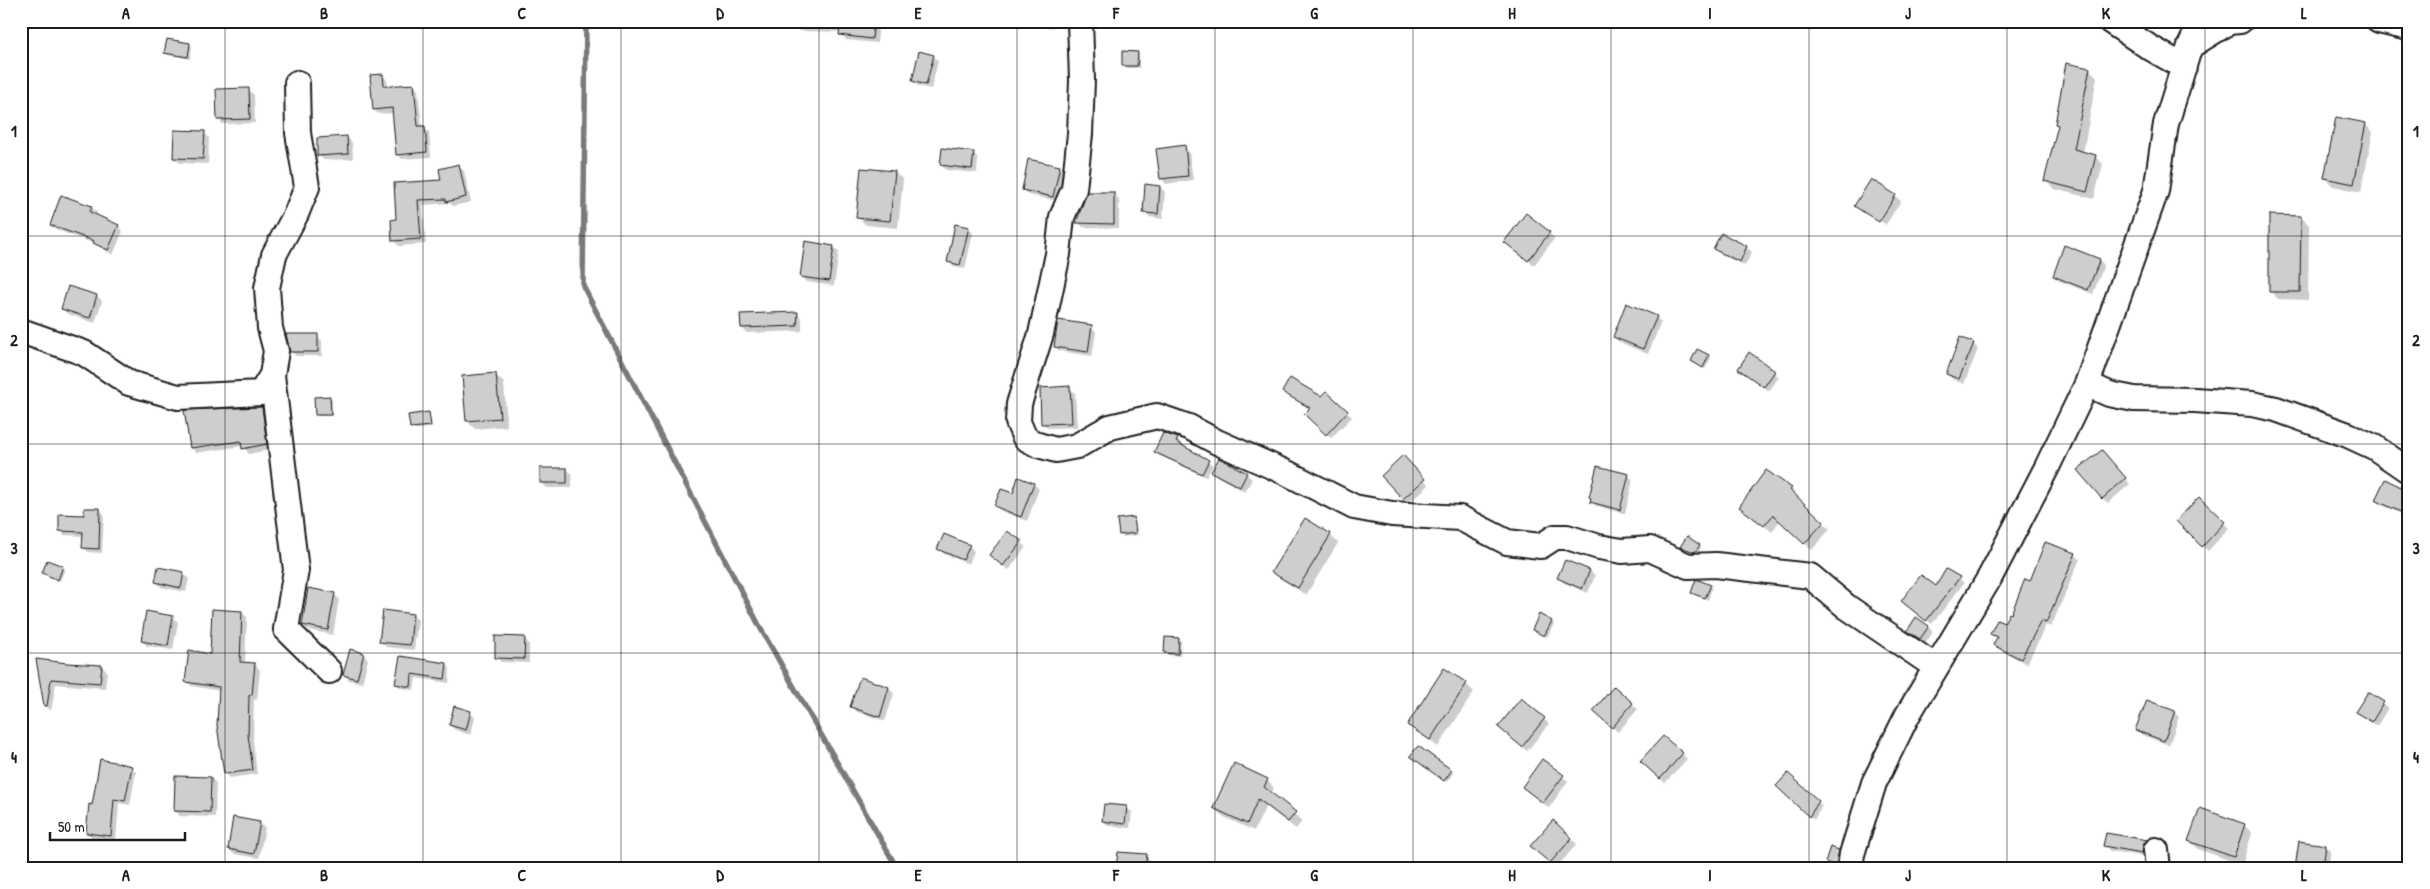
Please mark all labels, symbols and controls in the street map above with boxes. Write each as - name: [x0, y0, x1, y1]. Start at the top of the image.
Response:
- text: A: [122, 2, 130, 24]
- text: B: [320, 2, 328, 24]
- text: C: [518, 2, 527, 24]
- text: D: [716, 2, 724, 24]
- text: E: [914, 2, 922, 24]
- text: F: [1112, 2, 1120, 24]
- text: G: [1310, 2, 1318, 24]
- text: H: [1508, 2, 1516, 24]
- text: I: [1708, 2, 1712, 24]
- text: J: [1905, 2, 1911, 24]
- text: K: [2102, 2, 2111, 24]
- text: L: [2301, 2, 2307, 24]
- text: 1: [11, 120, 17, 142]
- text: 1: [2413, 120, 2419, 142]
- text: 2: [10, 329, 18, 351]
- text: 2: [2412, 329, 2420, 351]
- text: 3: [10, 537, 18, 559]
- text: 3: [2412, 537, 2420, 559]
- text: 4: [11, 746, 17, 768]
- text: 4: [2413, 746, 2419, 768]
- scale bar: [50, 809, 185, 841]
- text: 50 m: [58, 816, 85, 837]
- text: A: [122, 864, 130, 886]
- text: B: [320, 864, 328, 886]
- text: C: [518, 864, 527, 886]
- text: D: [716, 864, 724, 886]
- text: E: [914, 864, 922, 886]
- text: F: [1112, 864, 1120, 886]
- text: G: [1310, 864, 1318, 886]
- text: H: [1508, 864, 1516, 886]
- text: I: [1708, 864, 1712, 886]
- text: J: [1905, 864, 1911, 886]
- text: K: [2102, 864, 2111, 886]
- text: L: [2301, 864, 2307, 886]

